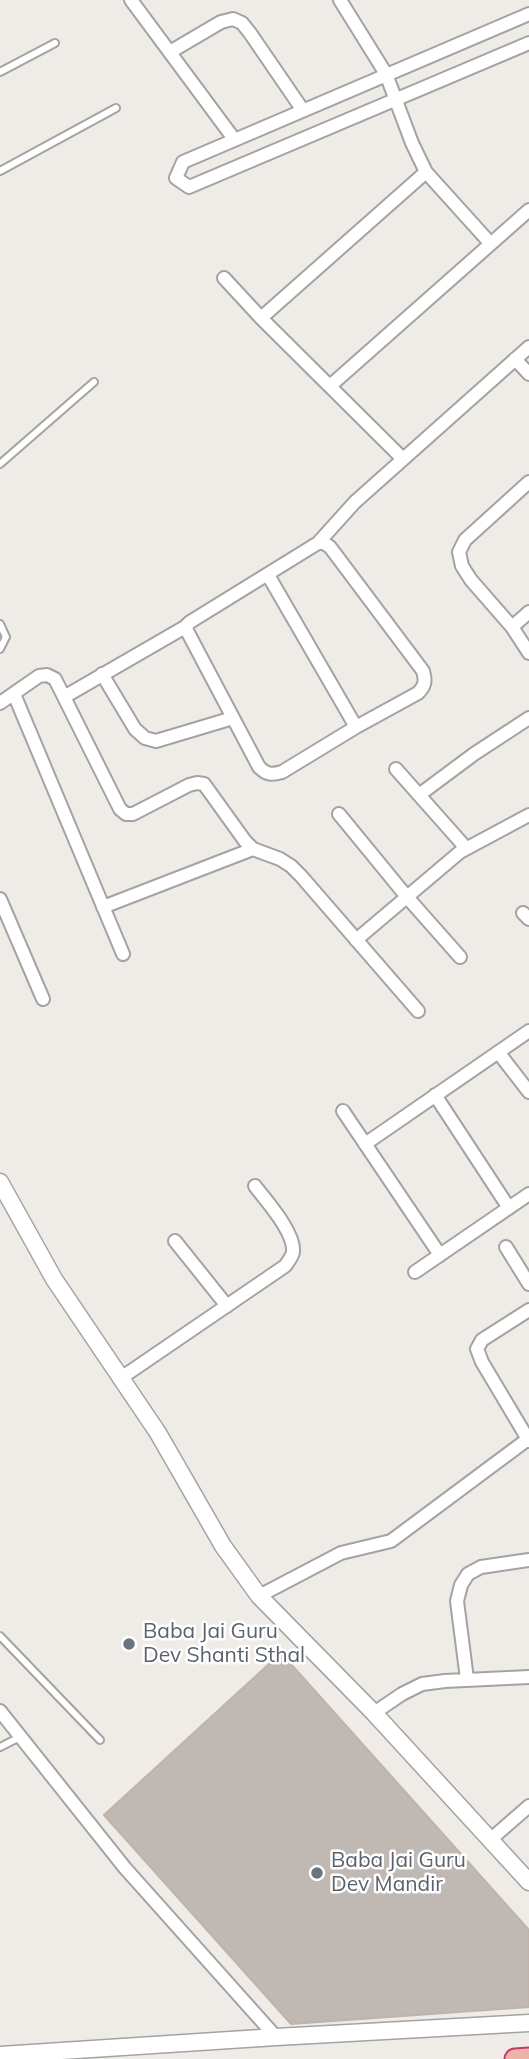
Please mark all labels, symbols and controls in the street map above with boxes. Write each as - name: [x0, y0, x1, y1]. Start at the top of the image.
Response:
- place label: Baba Jai Guru Dev Shanti Sthal: [143, 1619, 305, 1669]
- marker: Baba Jai Guru Dev Shanti Sthal: [121, 1636, 137, 1652]
- place label: Baba Jai Guru Dev Mandir: [331, 1848, 466, 1898]
- marker: Baba Jai Guru Dev Mandir: [309, 1865, 325, 1881]

